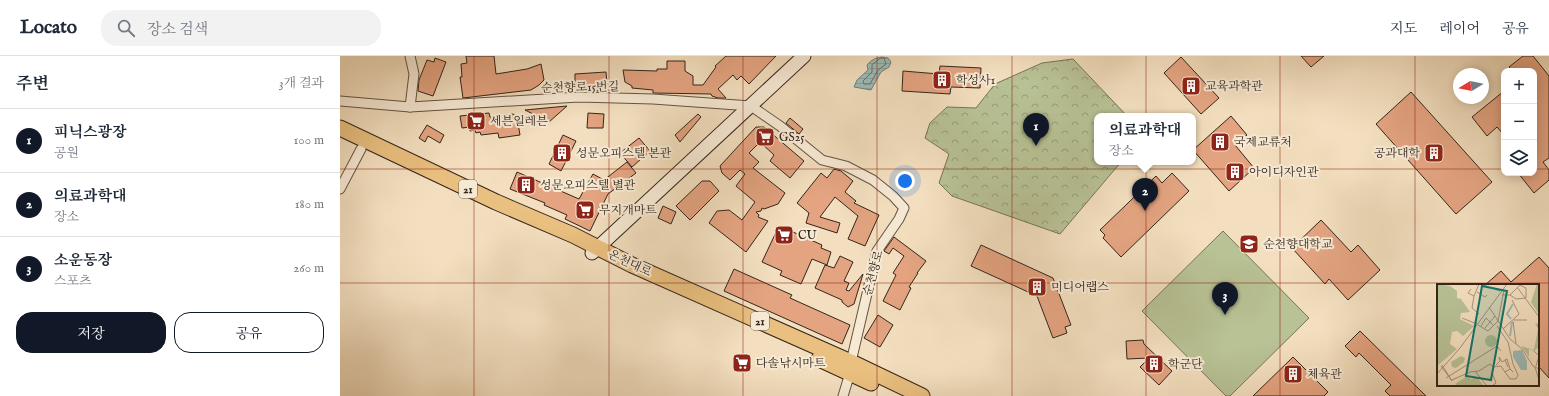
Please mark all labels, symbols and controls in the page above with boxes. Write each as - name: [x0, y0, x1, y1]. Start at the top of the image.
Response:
- search box: [101, 10, 381, 46]
- text: Locato: [20, 16, 77, 40]
- icon: search: [115, 17, 137, 39]
- text: 장소 검색: [147, 20, 208, 39]
- text: 지도: [1390, 20, 1417, 38]
- text: 레이어: [1439, 20, 1480, 38]
- text: 공유: [1502, 20, 1529, 38]
- north arrow: [1453, 68, 1489, 104]
- map controls: [1501, 68, 1537, 176]
- button: +: [1501, 68, 1537, 104]
- building icon: 학성사1: [931, 69, 953, 91]
- place label: 학성사1: [956, 73, 995, 88]
- text: 주변: [16, 74, 49, 95]
- text: 3개 결과: [279, 75, 324, 92]
- building icon: 교육과학관: [1180, 75, 1202, 97]
- street label: 순천향로15번길: [541, 79, 619, 96]
- place label: 교육과학관: [1205, 79, 1263, 94]
- button: −: [1501, 104, 1537, 140]
- supermarket icon: 세븐일레븐: [465, 110, 487, 132]
- pin: 1: [1023, 113, 1049, 146]
- popup: [1094, 113, 1196, 165]
- place label: 세븐일레븐: [490, 114, 548, 129]
- text: 의료과학대: [1109, 121, 1181, 140]
- text: 피닉스광장: [54, 123, 126, 142]
- supermarket icon: GS25: [754, 126, 776, 148]
- place label: GS25: [779, 130, 805, 145]
- building icon: 국제교류처: [1209, 131, 1231, 153]
- text: 1: [27, 132, 31, 149]
- text: 100 m: [294, 132, 324, 149]
- place label: 국제교류처: [1234, 135, 1292, 150]
- button: layers: [1501, 140, 1537, 176]
- building icon: 성문오피스텔 본관: [551, 142, 573, 164]
- building icon: 공과대학: [1423, 142, 1445, 164]
- text: 장소: [1109, 143, 1134, 160]
- text: 공원: [54, 145, 79, 162]
- place label: 성문오피스텔 본관: [576, 146, 672, 161]
- place label: 공과대학: [1374, 146, 1420, 161]
- building icon: 아이디자인관: [1224, 161, 1246, 183]
- place label: 아이디자인관: [1249, 165, 1319, 180]
- your location: [895, 171, 915, 191]
- building icon: 성문오피스텔 별관: [515, 174, 537, 196]
- place label: 성문오피스텔 별관: [540, 178, 636, 193]
- pin: 2: [1132, 178, 1158, 211]
- road number: 21: [459, 180, 477, 198]
- text: 의료과학대: [54, 187, 126, 206]
- text: 2: [26, 196, 32, 213]
- text: 180 m: [295, 196, 324, 213]
- supermarket icon: 무지개마트: [574, 199, 596, 221]
- place label: 무지개마트: [599, 203, 657, 218]
- text: 장소: [54, 209, 79, 226]
- supermarket icon: CU: [773, 224, 795, 246]
- place label: CU: [798, 228, 818, 243]
- school or university icon: 순천향대학교: [1238, 233, 1260, 255]
- place label: 순천향대학교: [1263, 237, 1333, 252]
- street label: 온천대로: [606, 247, 654, 280]
- street label: 순천향로: [860, 248, 887, 297]
- text: 소운동장: [54, 251, 112, 270]
- text: 3: [27, 260, 31, 277]
- text: 260 m: [293, 260, 324, 277]
- text: 스포츠: [54, 273, 92, 290]
- building icon: 미디어랩스: [1026, 276, 1048, 298]
- place label: 미디어랩스: [1051, 280, 1109, 295]
- pin: 3: [1212, 282, 1238, 315]
- inset map: [1437, 284, 1539, 386]
- button: 저장: [16, 312, 166, 353]
- button: 공유: [174, 312, 324, 353]
- road number: 21: [751, 312, 769, 330]
- supermarket icon: 다솔낚시마트: [731, 352, 753, 374]
- building icon: 학군단: [1143, 353, 1165, 375]
- place label: 다솔낚시마트: [756, 356, 826, 371]
- place label: 학군단: [1168, 357, 1203, 372]
- building icon: 체육관: [1282, 363, 1304, 385]
- place label: 체육관: [1307, 367, 1342, 382]

